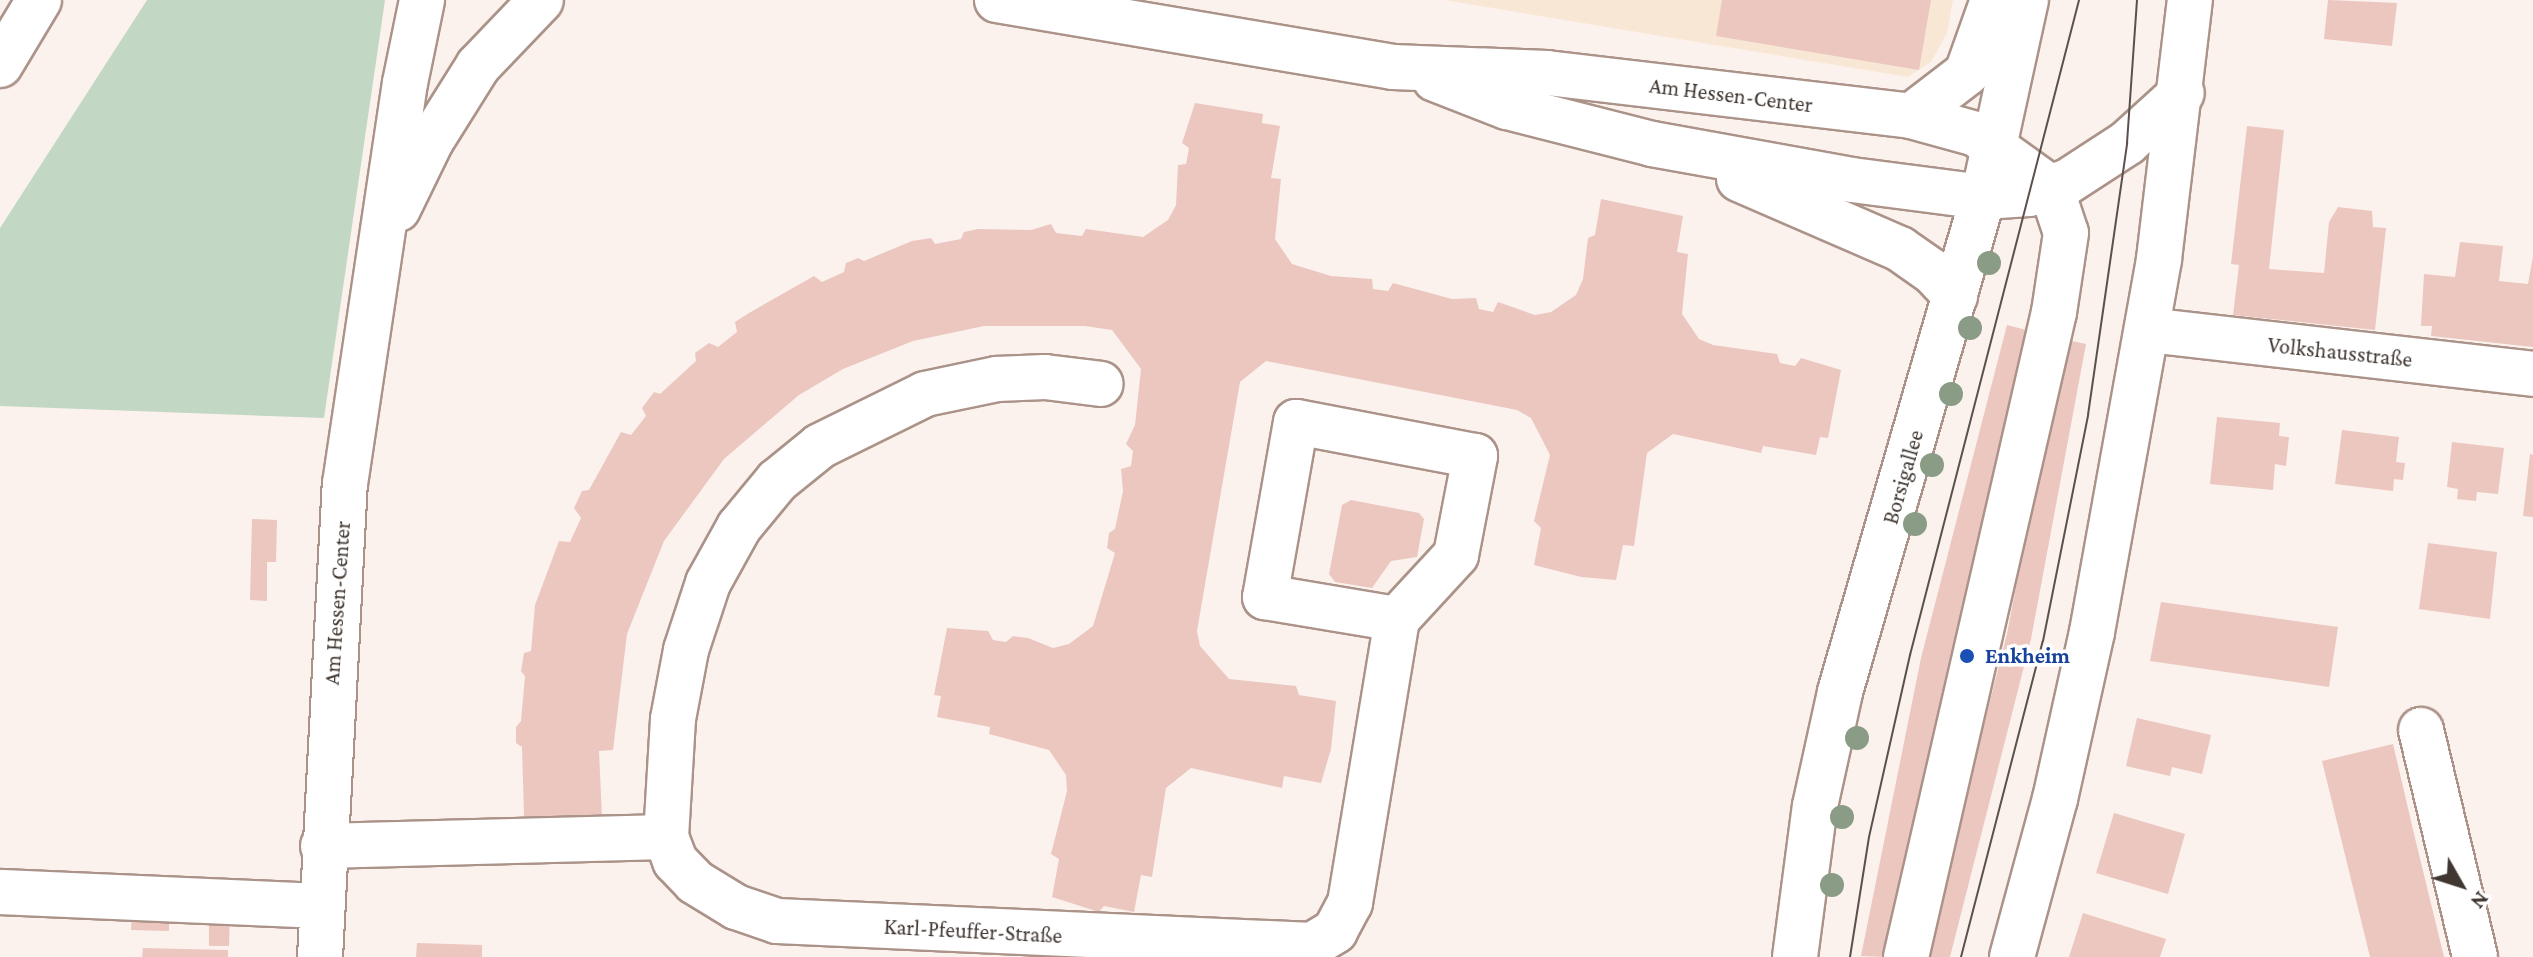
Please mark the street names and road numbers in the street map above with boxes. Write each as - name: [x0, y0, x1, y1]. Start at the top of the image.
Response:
- street label: Am Hessen-Center: [1648, 72, 1814, 118]
- street label: Volkshausstraße: [2266, 331, 2414, 373]
- street label: Borsigallee: [1877, 427, 1929, 527]
- street label: Am Hessen-Center: [318, 520, 356, 686]
- street label: Karl-Pfeuffer-Straße: [883, 913, 1063, 949]

